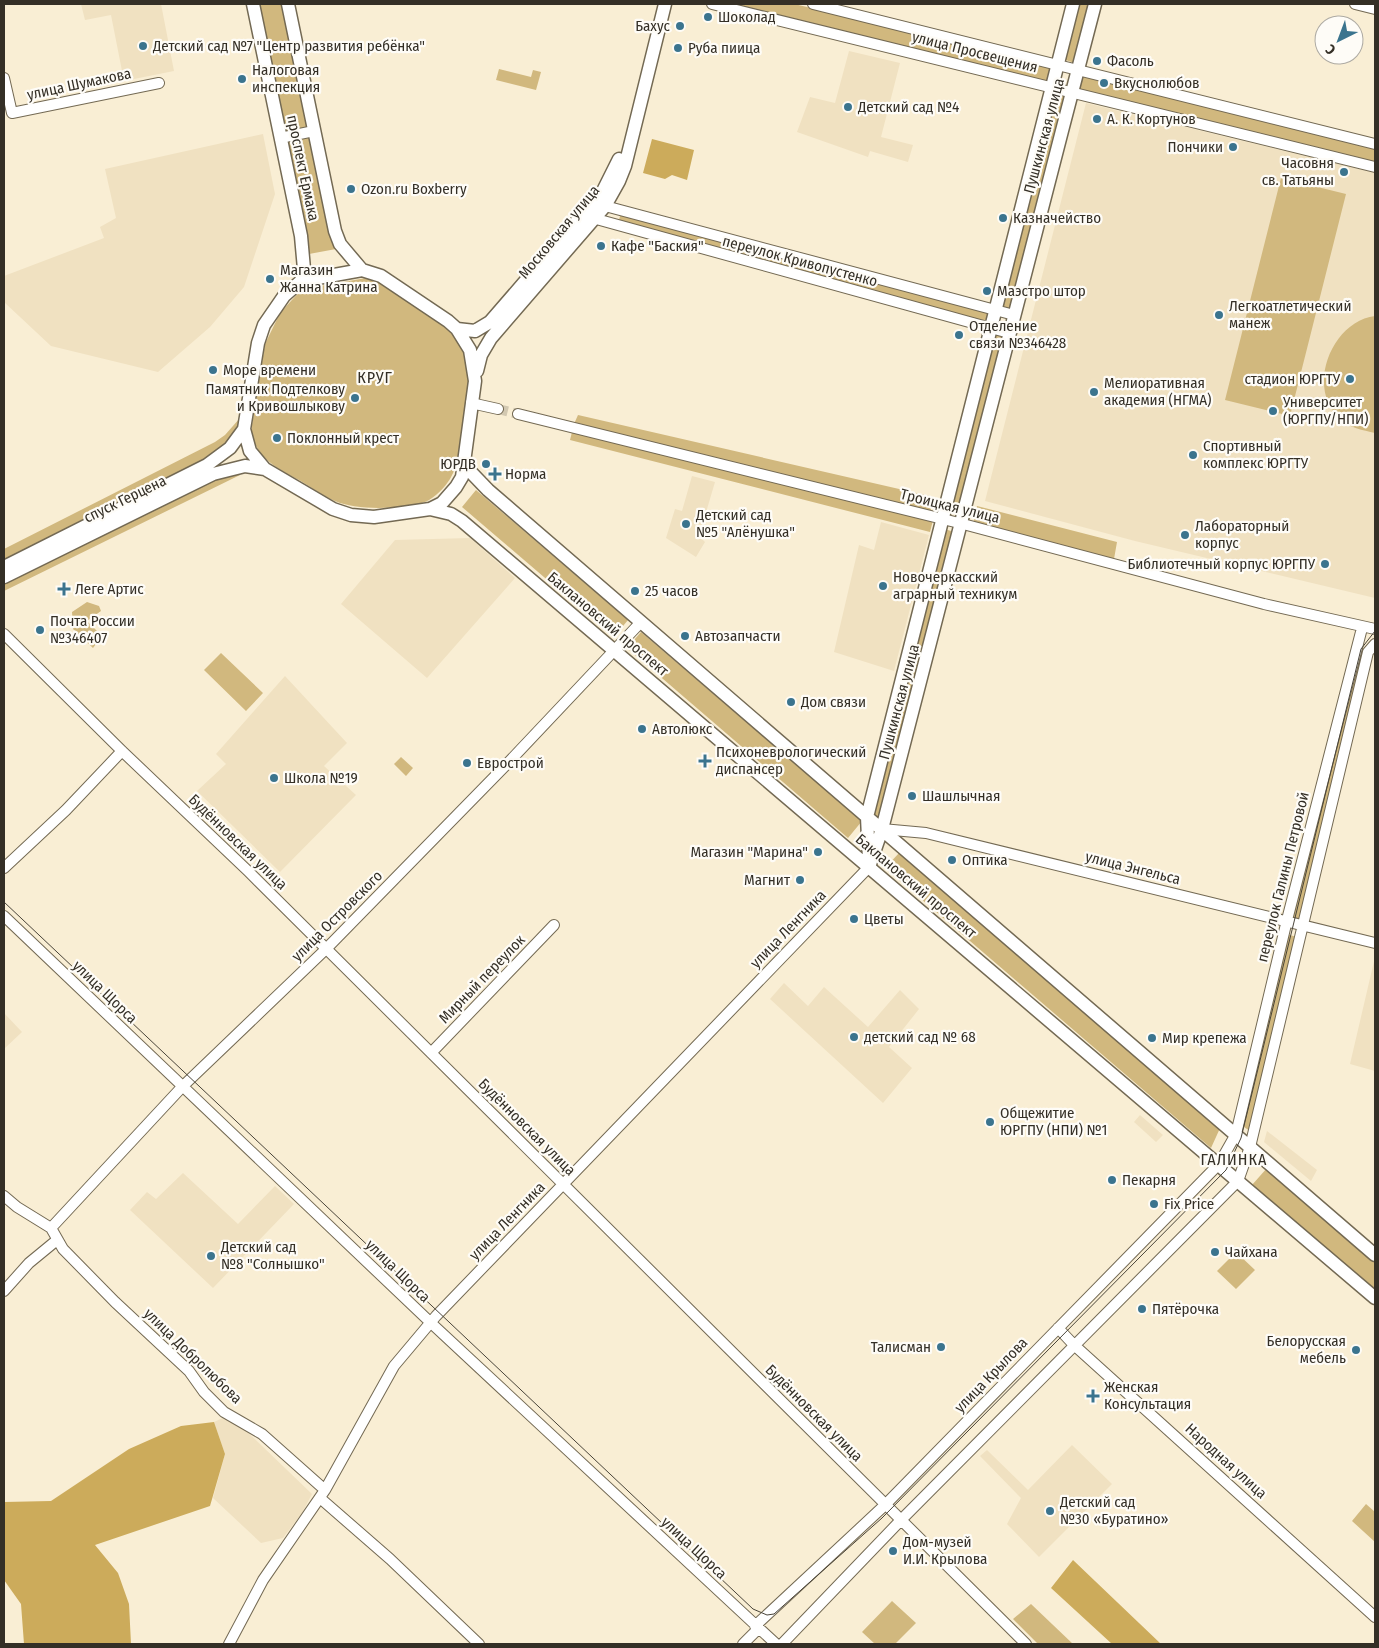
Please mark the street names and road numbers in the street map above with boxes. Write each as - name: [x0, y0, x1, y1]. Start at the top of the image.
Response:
- street label: улица Просвещения: [910, 28, 1040, 76]
- street label: улица Шумакова: [25, 64, 133, 104]
- street label: Пушкинская улица: [1020, 76, 1068, 196]
- street label: проспект Ермака: [283, 113, 323, 223]
- street label: Московская улица: [515, 182, 603, 282]
- street label: переулок Кривопустенко: [721, 232, 880, 290]
- street label: спуск Герцена: [81, 471, 169, 527]
- street label: Троицкая улица: [899, 485, 1001, 527]
- street label: Баклановский проспект: [544, 568, 673, 680]
- street label: Пушкинская улица: [875, 642, 923, 762]
- street label: Будённовская улица: [185, 790, 291, 894]
- street label: переулок Галины Петровой: [1253, 790, 1313, 964]
- street label: Баклановский проспект: [852, 830, 981, 942]
- street label: улица Энгельса: [1084, 847, 1182, 889]
- street label: улица Островского: [288, 867, 386, 965]
- street label: улица Ленгника: [746, 886, 830, 972]
- street label: Мирный переулок: [435, 931, 529, 1027]
- street label: улица Щорса: [69, 957, 141, 1027]
- street label: Будённовская улица: [475, 1075, 579, 1179]
- street label: улица Ленгника: [465, 1178, 549, 1264]
- street label: улица Щорса: [362, 1236, 434, 1306]
- street label: улица Добролюбова: [140, 1305, 246, 1407]
- street label: улица Крылова: [951, 1334, 1031, 1416]
- street label: Будённовская улица: [762, 1361, 866, 1465]
- street label: Народная улица: [1181, 1420, 1271, 1502]
- street label: улица Щорса: [657, 1513, 731, 1583]

